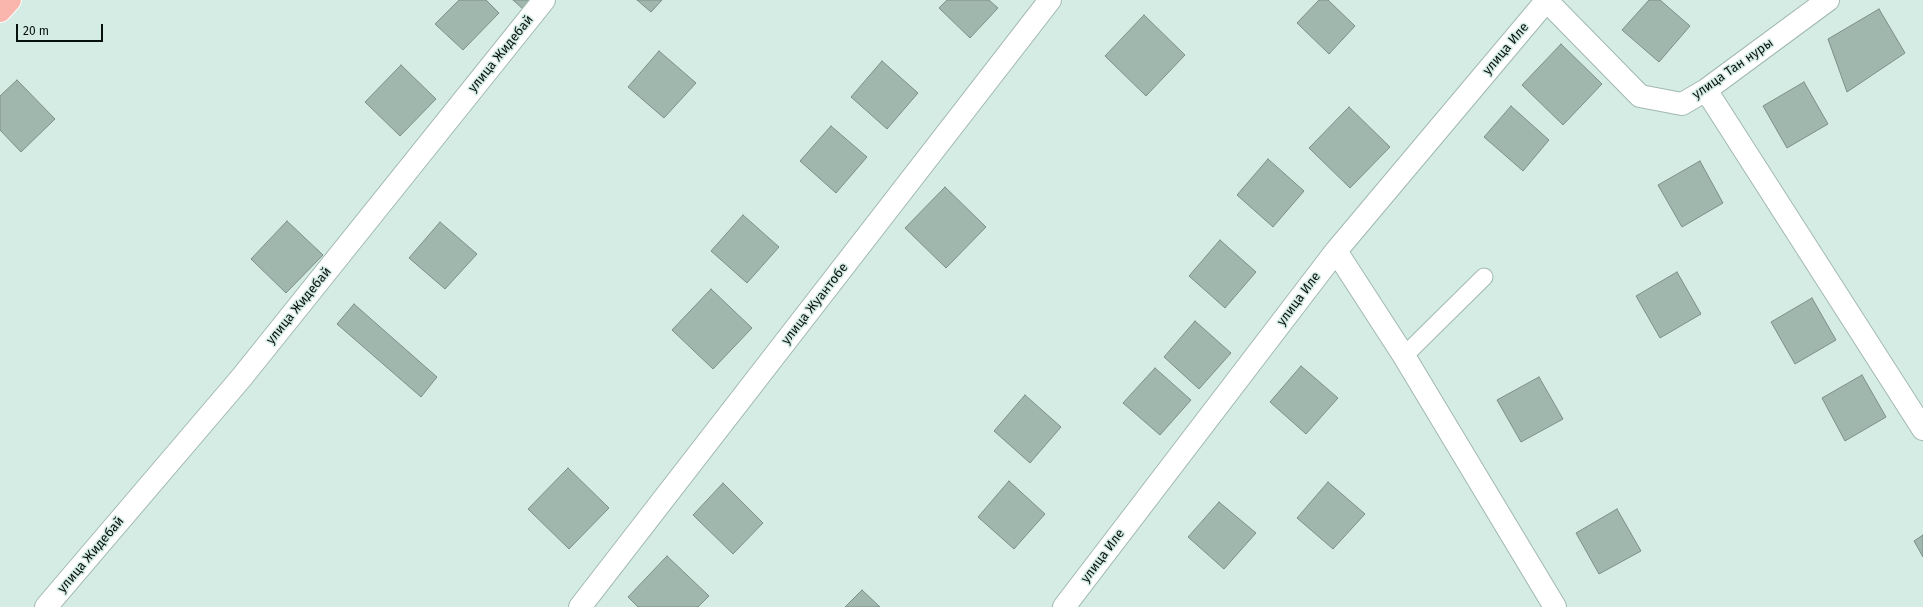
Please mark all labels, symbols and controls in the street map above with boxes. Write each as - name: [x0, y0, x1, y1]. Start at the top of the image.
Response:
- street label: улица Жидебай: [465, 12, 537, 96]
- scale bar: [18, 16, 105, 42]
- street label: улица Иле: [1480, 20, 1532, 78]
- text: 20 m: [23, 24, 49, 38]
- street label: улица Тан нуры: [1689, 35, 1777, 103]
- street label: улица Жуантобе: [778, 260, 852, 348]
- street label: улица Жидебай: [263, 264, 335, 348]
- street label: улица Иле: [1274, 269, 1324, 329]
- street label: улица Жидебай: [55, 514, 127, 596]
- street label: улица Иле: [1078, 526, 1128, 586]

